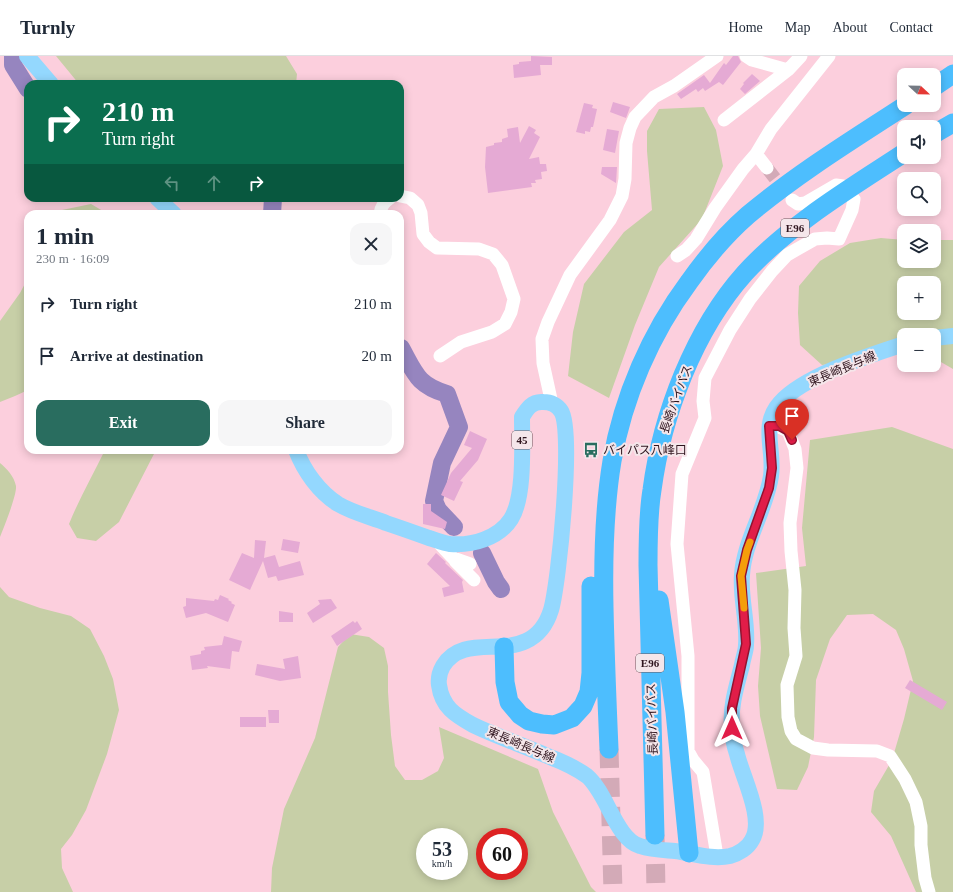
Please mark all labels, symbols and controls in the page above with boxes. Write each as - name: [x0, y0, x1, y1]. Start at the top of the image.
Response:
- text: Turnly: [20, 17, 75, 38]
- text: Home: [729, 20, 763, 35]
- text: Map: [785, 20, 810, 35]
- text: About: [832, 20, 867, 35]
- text: Contact: [889, 20, 933, 35]
- north arrow: [897, 68, 941, 112]
- map controls: [897, 68, 941, 372]
- icon: right: [36, 96, 88, 148]
- text: 210 m: [102, 96, 174, 127]
- button: sound: [897, 120, 941, 164]
- text: Turn right: [102, 129, 175, 149]
- icon: left: [161, 172, 183, 194]
- icon: ahead: [203, 172, 225, 194]
- icon: right: [245, 172, 267, 194]
- button: search: [897, 172, 941, 216]
- road number: E96: [781, 219, 809, 237]
- text: 1 min: [36, 223, 94, 249]
- button: close: [350, 223, 392, 265]
- button: layers: [897, 224, 941, 268]
- text: 230 m · 16:09: [36, 251, 109, 266]
- button: +: [897, 276, 941, 320]
- icon: right: [36, 293, 58, 315]
- text: Turn right: [70, 296, 137, 312]
- text: 210 m: [354, 296, 392, 312]
- button: −: [897, 328, 941, 372]
- icon: arrive: [36, 345, 58, 367]
- text: Arrive at destination: [70, 348, 203, 364]
- text: 20 m: [362, 348, 392, 364]
- street label: 東長崎長与線: [806, 348, 878, 390]
- street label: 長崎バイパス: [657, 363, 695, 435]
- pin: [775, 399, 809, 440]
- button: Exit: [36, 400, 210, 446]
- button: Share: [218, 400, 392, 446]
- icon: arrive: [781, 405, 803, 427]
- road number: 45: [512, 431, 532, 449]
- bus stop icon: バイパス八峰口: [582, 441, 600, 459]
- place label: バイパス八峰口: [603, 443, 687, 457]
- road number: E96: [636, 654, 664, 672]
- street label: 長崎バイパス: [644, 683, 660, 755]
- position arrow: [711, 707, 753, 749]
- street label: 東長崎長与線: [485, 724, 557, 766]
- speed limit sign: 60: [476, 828, 528, 880]
- text: 53: [432, 838, 452, 860]
- text: km/h: [432, 858, 452, 869]

